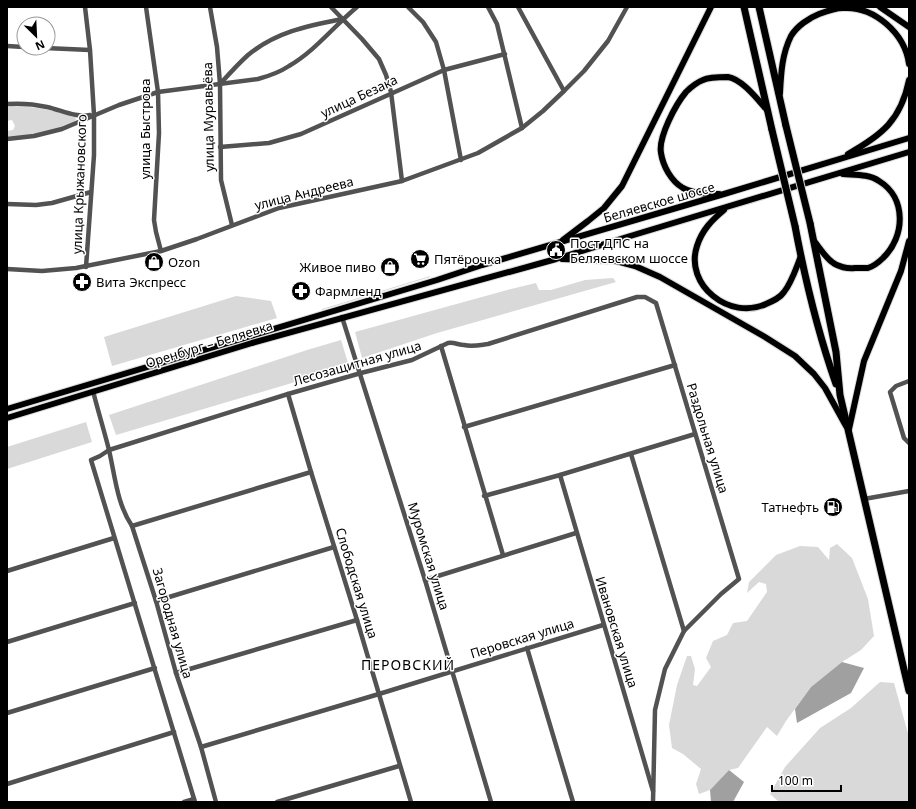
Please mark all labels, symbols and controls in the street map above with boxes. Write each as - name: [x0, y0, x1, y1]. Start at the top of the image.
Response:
- north arrow: [16, 16, 56, 56]
- text: N: [33, 37, 47, 54]
- street label: улица Муравьёва: [198, 62, 218, 172]
- street label: улица Безака: [318, 70, 400, 122]
- street label: улица Быстрова: [136, 79, 154, 179]
- street label: улица Крыжановского: [68, 113, 90, 254]
- street label: улица Андреева: [253, 172, 355, 214]
- street label: Беляевское шоссе: [601, 177, 717, 227]
- place label: Пост ДПС на Беляевском шоссе: [570, 234, 688, 267]
- public building icon: Пост ДПС на Беляевском шоссе: [545, 239, 567, 261]
- supermarket icon: Пятёрочка: [409, 248, 431, 270]
- place label: Пятёрочка: [434, 250, 501, 268]
- shop icon: Ozon: [143, 251, 165, 273]
- place label: Ozon: [168, 253, 200, 271]
- shop icon: Живое пиво: [379, 256, 401, 278]
- place label: Живое пиво: [300, 258, 376, 276]
- pharmacy icon: Вита Экспресс: [71, 271, 93, 293]
- place label: Вита Экспресс: [96, 273, 186, 291]
- pharmacy icon: Фармленд: [290, 280, 312, 302]
- place label: Фармленд: [315, 282, 382, 300]
- street label: Оренбург – Беляевка: [143, 316, 275, 372]
- street label: Лесозащитная улица: [291, 336, 423, 390]
- street label: Раздольная улица: [683, 381, 733, 495]
- fuel station icon: Татнефть: [822, 496, 844, 518]
- place label: Татнефть: [761, 498, 819, 516]
- street label: Муромская улица: [404, 500, 454, 612]
- street label: Слободская улица: [332, 525, 382, 641]
- street label: Загородная улица: [149, 566, 197, 680]
- street label: Ивановская улица: [592, 574, 642, 690]
- street label: Перовская улица: [468, 614, 576, 662]
- district label: ПЕРОВСКИЙ: [361, 655, 455, 674]
- scale bar: [772, 767, 841, 793]
- text: 100 m: [778, 772, 813, 789]

